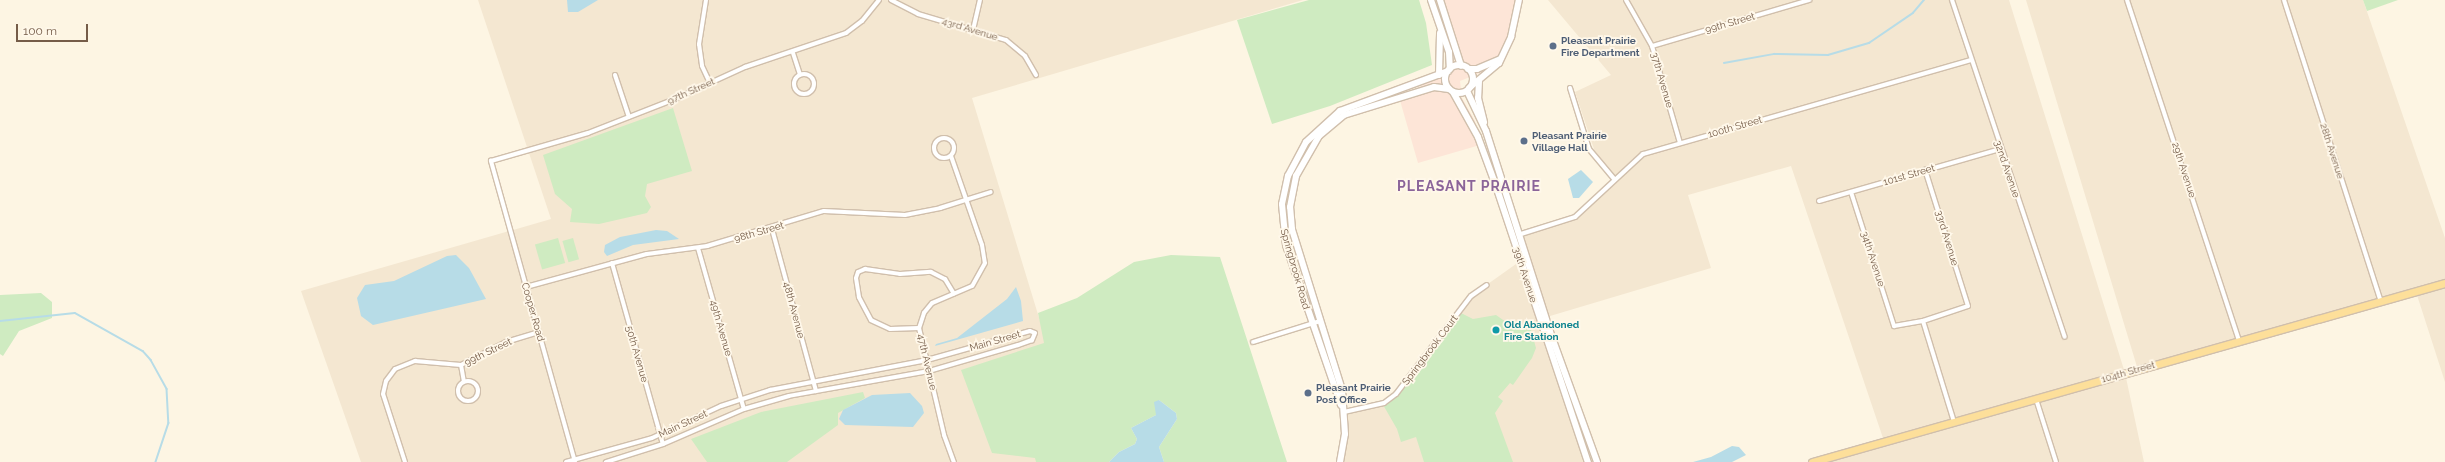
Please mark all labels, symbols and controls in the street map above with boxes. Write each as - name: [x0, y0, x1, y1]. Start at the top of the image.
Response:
- street label: 99th Street: [1704, 10, 1756, 36]
- street label: 43rd Avenue: [940, 15, 1000, 43]
- scale bar: [18, 16, 90, 42]
- text: 100 m: [23, 24, 57, 38]
- place label: Pleasant Prairie Fire Department: [1561, 34, 1640, 58]
- marker: Pleasant Prairie Fire Department: [1548, 41, 1558, 51]
- street label: 37th Avenue: [1648, 51, 1676, 109]
- street label: 97th Street: [665, 75, 717, 107]
- street label: 100th Street: [1706, 114, 1764, 140]
- street label: 28th Avenue: [2317, 122, 2347, 180]
- place label: Pleasant Prairie Village Hall: [1532, 129, 1607, 152]
- marker: Pleasant Prairie Village Hall: [1519, 136, 1529, 146]
- street label: 32nd Avenue: [1992, 139, 2022, 199]
- street label: 29th Avenue: [2169, 141, 2199, 199]
- street label: 101st Street: [1882, 162, 1936, 188]
- district label: PLEASANT PRAIRIE: [1397, 178, 1541, 194]
- street label: 33rd Avenue: [1933, 209, 1961, 267]
- street label: 98th Street: [733, 219, 785, 245]
- street label: Springbrook Road: [1278, 227, 1312, 311]
- street label: 34th Avenue: [1858, 230, 1888, 288]
- street label: 39th Avenue: [1510, 246, 1540, 304]
- street label: 48th Avenue: [781, 280, 807, 340]
- street label: Cooper Road: [519, 281, 547, 343]
- street label: 49th Avenue: [707, 298, 735, 358]
- street label: Springbrook Court: [1400, 313, 1460, 387]
- place label: Old Abandoned Fire Station: [1504, 318, 1579, 342]
- street label: 50th Avenue: [623, 324, 651, 384]
- marker: Old Abandoned Fire Station: [1491, 325, 1501, 335]
- street label: Main Street: [968, 328, 1022, 354]
- street label: 47th Avenue: [915, 333, 939, 391]
- street label: 99th Street: [462, 335, 514, 369]
- street label: 104th Street: [2100, 359, 2156, 385]
- place label: Pleasant Prairie Post Office: [1316, 381, 1391, 404]
- marker: Pleasant Prairie Post Office: [1303, 388, 1313, 398]
- street label: Main Street: [657, 407, 709, 441]

